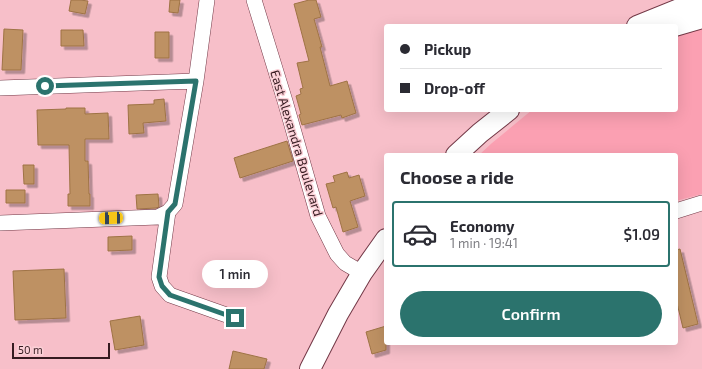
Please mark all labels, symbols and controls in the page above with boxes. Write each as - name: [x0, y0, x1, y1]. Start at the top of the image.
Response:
- text: Pickup: [424, 40, 471, 58]
- street label: East Alexandra Boulevard: [267, 68, 327, 218]
- route start: [36, 77, 54, 95]
- text: Drop-off: [424, 79, 485, 97]
- text: Choose a ride: [400, 166, 514, 188]
- car: [99, 212, 123, 224]
- icon: car: [402, 216, 438, 252]
- text: Economy: [450, 217, 515, 235]
- text: $1.09: [624, 225, 660, 243]
- text: 1 min · 19:41: [450, 235, 518, 251]
- callout: 1 min: [202, 260, 268, 288]
- text: 1 min: [220, 266, 250, 282]
- button: Confirm: [400, 291, 662, 337]
- route end: [226, 309, 244, 327]
- scale bar: [12, 341, 110, 360]
- text: 50 m: [18, 343, 43, 356]

